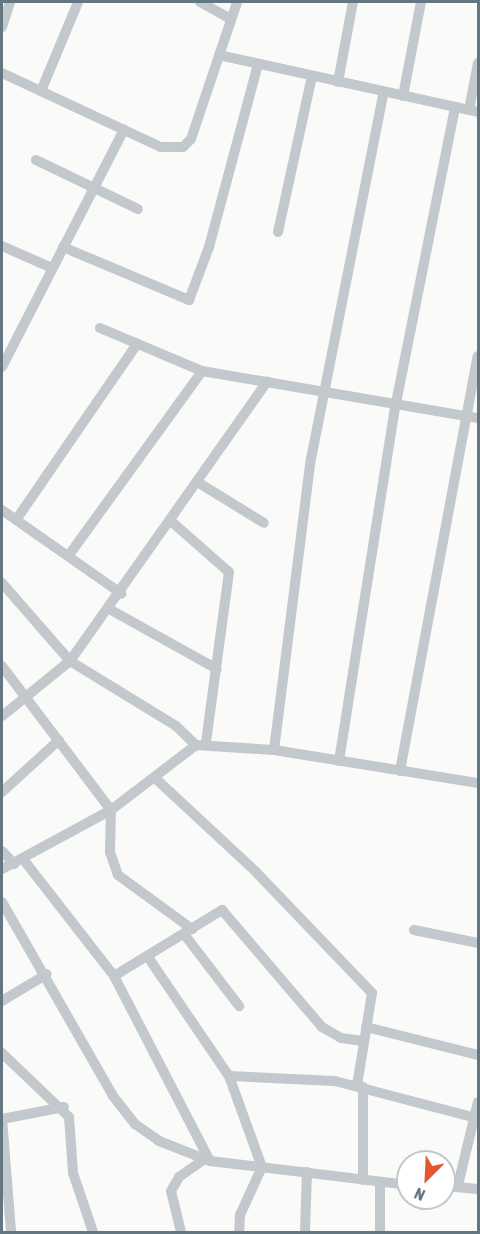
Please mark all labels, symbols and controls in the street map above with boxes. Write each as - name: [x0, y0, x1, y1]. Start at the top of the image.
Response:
- north arrow: [396, 1150, 456, 1210]
- text: N: [412, 1184, 427, 1205]

